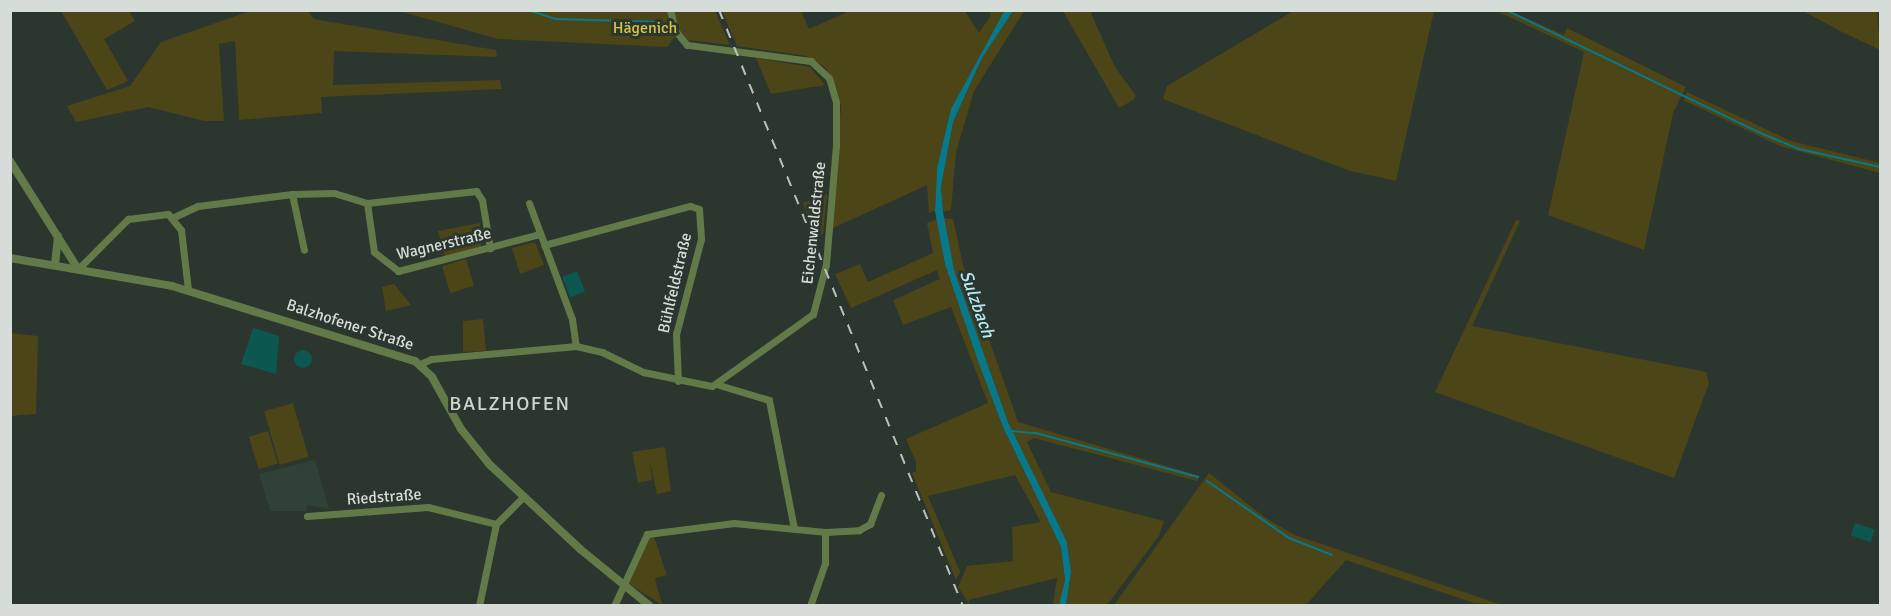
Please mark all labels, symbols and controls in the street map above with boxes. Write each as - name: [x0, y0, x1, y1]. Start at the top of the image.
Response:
- park label: Hägenich: [613, 18, 677, 38]
- street label: Eichenwaldstraße: [798, 161, 830, 285]
- street label: Wagnerstraße: [395, 224, 493, 264]
- street label: Bühlfeldstraße: [654, 231, 696, 335]
- water label: Sulzbach: [955, 267, 999, 341]
- street label: Balzhofener Straße: [284, 295, 416, 355]
- district label: BALZHOFEN: [449, 391, 571, 415]
- street label: Riedstraße: [346, 485, 422, 509]

